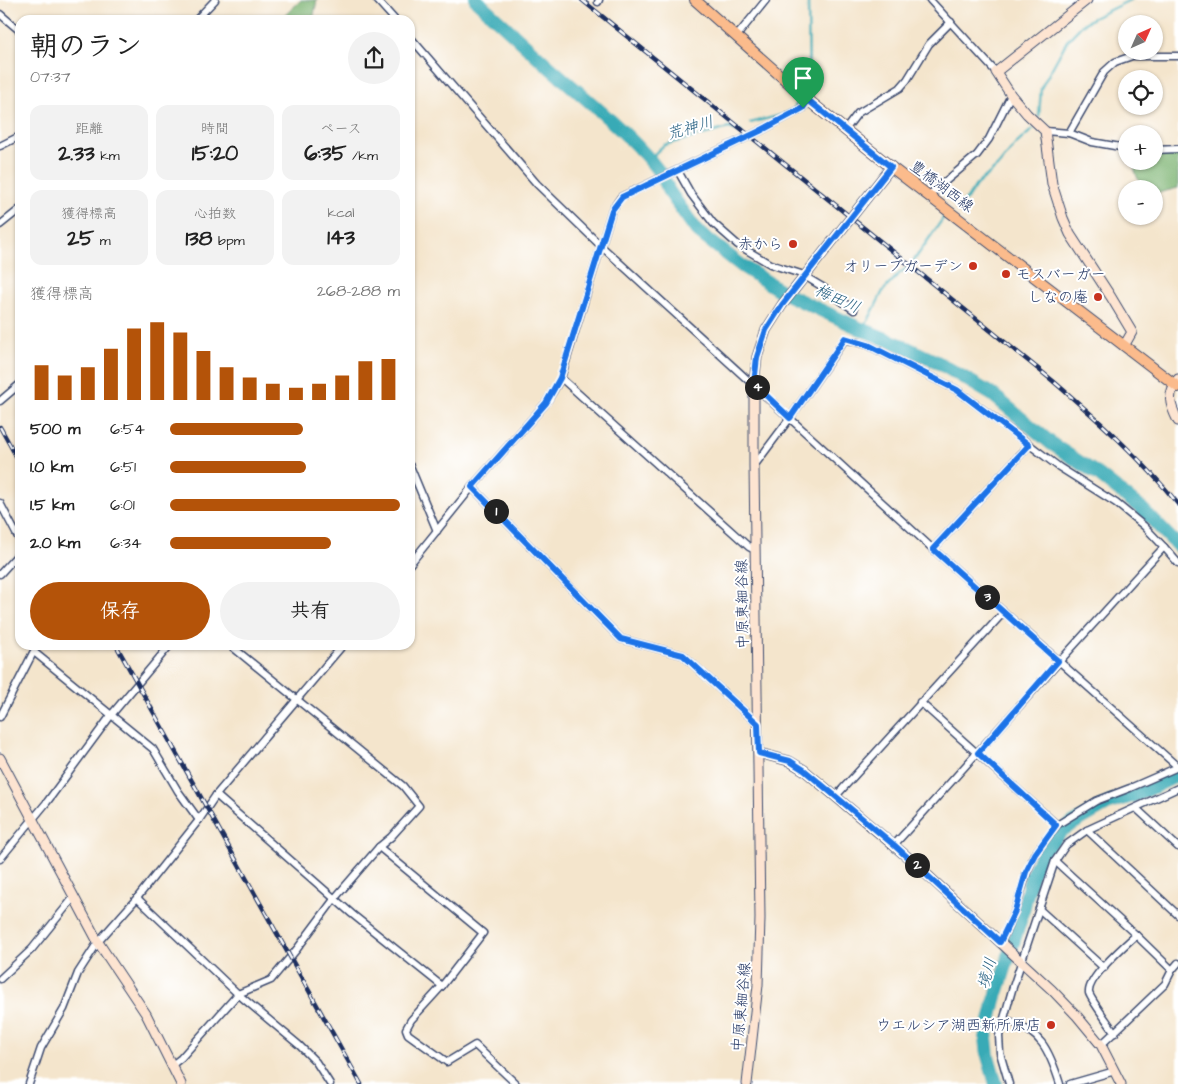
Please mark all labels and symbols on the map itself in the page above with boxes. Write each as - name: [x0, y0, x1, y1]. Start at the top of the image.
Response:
- north arrow: [1118, 15, 1162, 60]
- pin: [782, 57, 824, 108]
- water label: 荒神川: [664, 111, 716, 145]
- street label: 豊橋湖西線: [905, 155, 978, 217]
- place label: 赤から: [738, 234, 783, 255]
- marker: 赤から: [787, 238, 799, 250]
- place label: オリーブガーデン: [844, 256, 963, 277]
- marker: オリーブガーデン: [967, 260, 979, 272]
- place label: モスバーガー: [1016, 264, 1106, 285]
- marker: モスバーガー: [1000, 268, 1012, 280]
- water label: 梅田川: [811, 279, 864, 319]
- place label: しなの庵: [1028, 287, 1088, 308]
- marker: しなの庵: [1092, 291, 1104, 303]
- pin: 4: [744, 374, 770, 400]
- pin: 1: [484, 498, 508, 524]
- street label: 中原東細谷線: [731, 559, 754, 649]
- pin: 3: [974, 584, 1000, 610]
- pin: 2: [904, 852, 930, 878]
- water label: 境川: [972, 955, 1002, 992]
- street label: 中原東細谷線: [727, 961, 756, 1053]
- place label: ウエルシア湖西新所原店: [876, 1015, 1041, 1036]
- marker: ウエルシア湖西新所原店: [1045, 1019, 1057, 1031]

